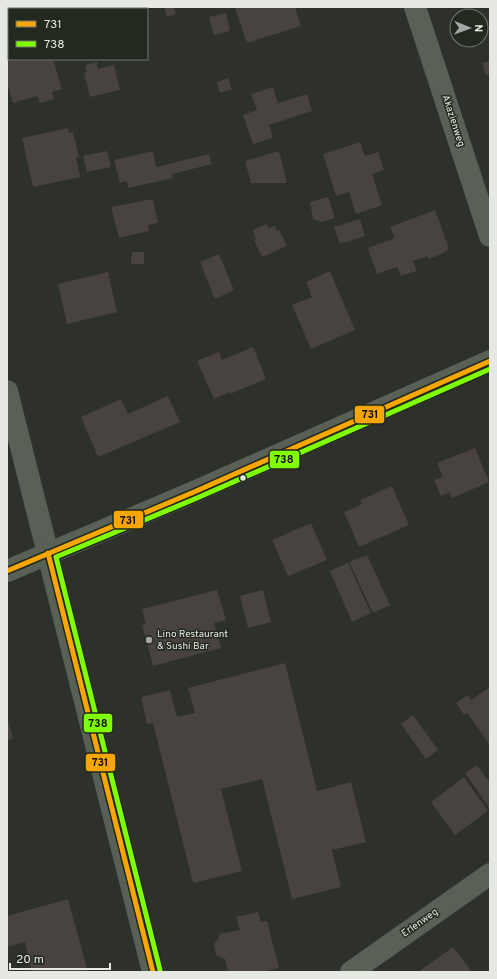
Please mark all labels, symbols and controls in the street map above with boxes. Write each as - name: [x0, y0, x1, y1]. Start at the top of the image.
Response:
- legend: [8, 8, 148, 60]
- north arrow: [449, 8, 489, 48]
- text: 731: [44, 17, 62, 33]
- text: N: [471, 24, 485, 32]
- text: 738: [44, 37, 65, 53]
- street label: Akazienweg: [438, 93, 468, 149]
- line badge: 731: [354, 405, 385, 424]
- text: 731: [362, 408, 378, 422]
- line badge: 738: [269, 450, 300, 469]
- text: 738: [274, 453, 294, 467]
- unlabelled marker: [238, 473, 248, 483]
- line badge: 731: [113, 510, 144, 529]
- text: 731: [120, 514, 136, 528]
- place label: Lino Restaurant & Sushi Bar: [157, 628, 228, 653]
- marker: Lino Restaurant & Sushi Bar: [144, 635, 154, 645]
- line badge: 738: [83, 713, 113, 733]
- text: 738: [88, 717, 108, 731]
- line badge: 731: [85, 753, 116, 772]
- text: 731: [92, 756, 108, 770]
- street label: Erlenweg: [399, 906, 441, 940]
- scale bar: [10, 945, 110, 971]
- text: 20 m: [16, 952, 44, 968]

